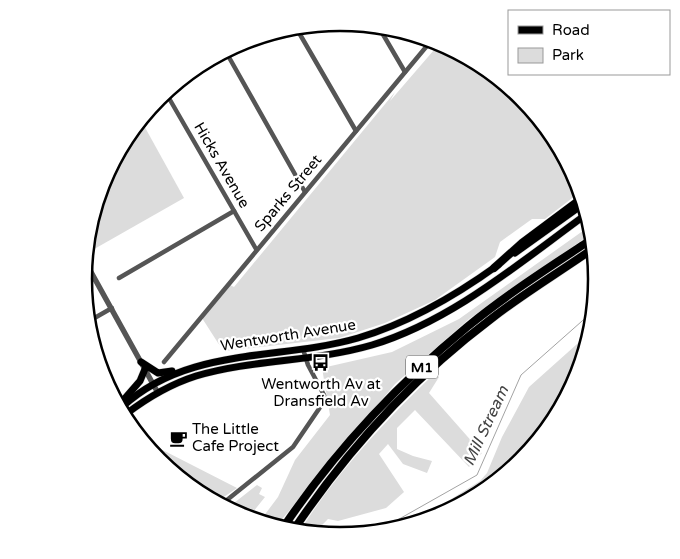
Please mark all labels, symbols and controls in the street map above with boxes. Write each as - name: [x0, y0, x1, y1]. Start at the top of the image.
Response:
- legend: [508, 10, 670, 75]
- text: Road: [552, 21, 590, 39]
- text: Park: [552, 46, 584, 64]
- street label: Hicks Avenue: [190, 119, 254, 211]
- street label: Sparks Street: [251, 151, 326, 235]
- street label: Wentworth Avenue: [219, 315, 357, 355]
- bus stop icon: Wentworth Av at Dransfield Av: [311, 353, 331, 373]
- road number: M1: [406, 356, 438, 378]
- place label: Wentworth Av at Dransfield Av: [261, 375, 381, 410]
- water label: Mill Stream: [459, 383, 513, 469]
- place label: The Little Cafe Project: [192, 420, 279, 455]
- cafe icon: The Little Cafe Project: [168, 428, 188, 448]

